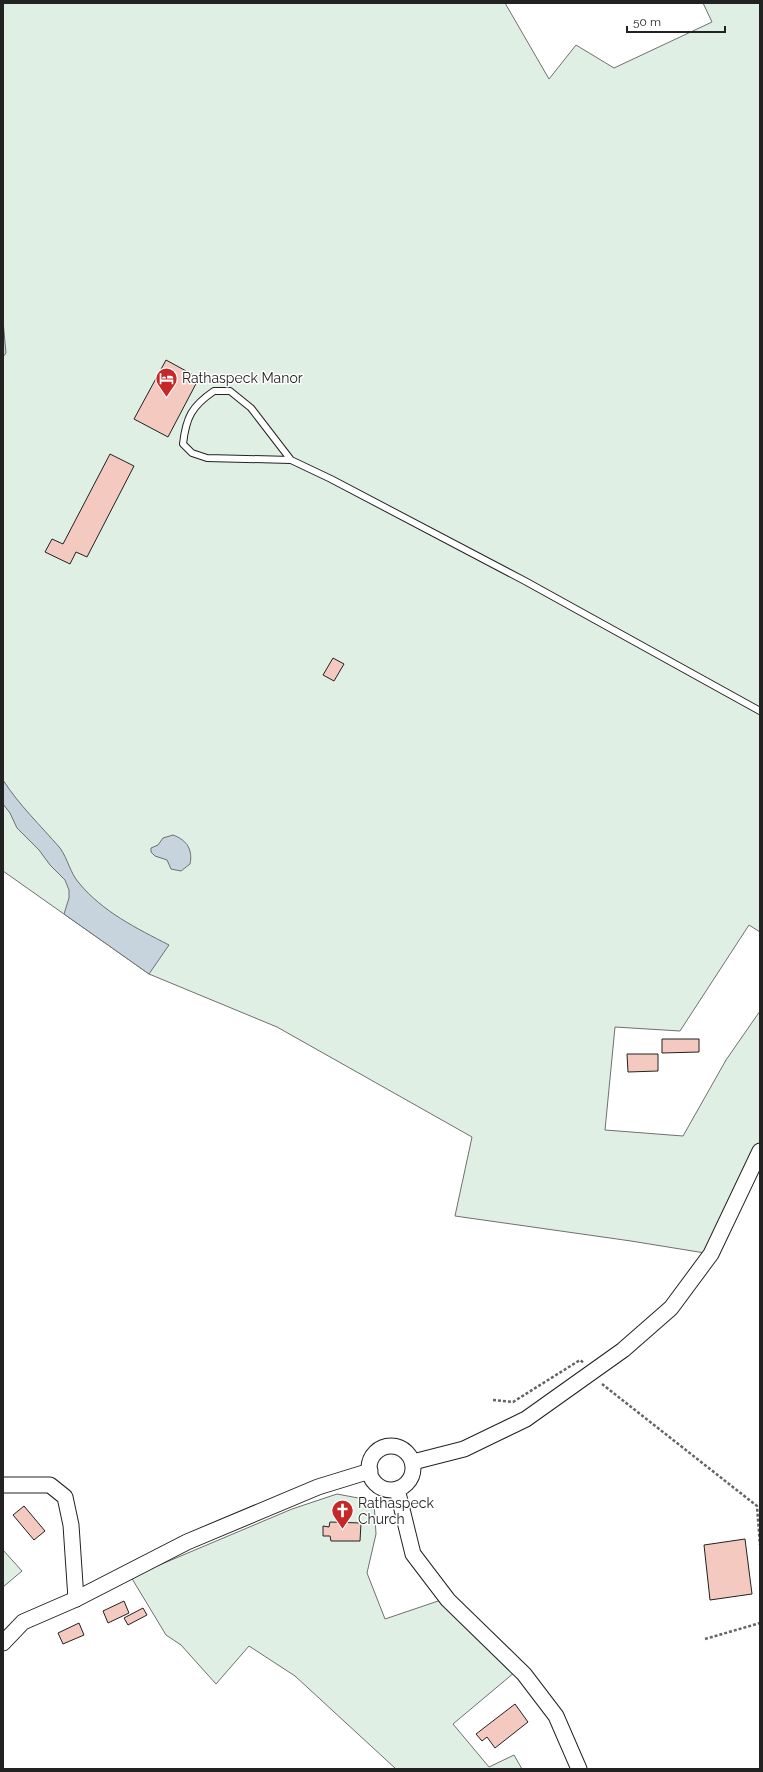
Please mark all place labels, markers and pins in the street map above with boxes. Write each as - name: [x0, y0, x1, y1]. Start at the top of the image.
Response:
- hotel icon: Rathaspeck Manor: [154, 365, 180, 398]
- place label: Rathaspeck Manor: [182, 370, 303, 386]
- place label: Rathaspeck Church: [358, 1495, 434, 1527]
- church icon: Rathaspeck Church: [329, 1498, 355, 1531]

